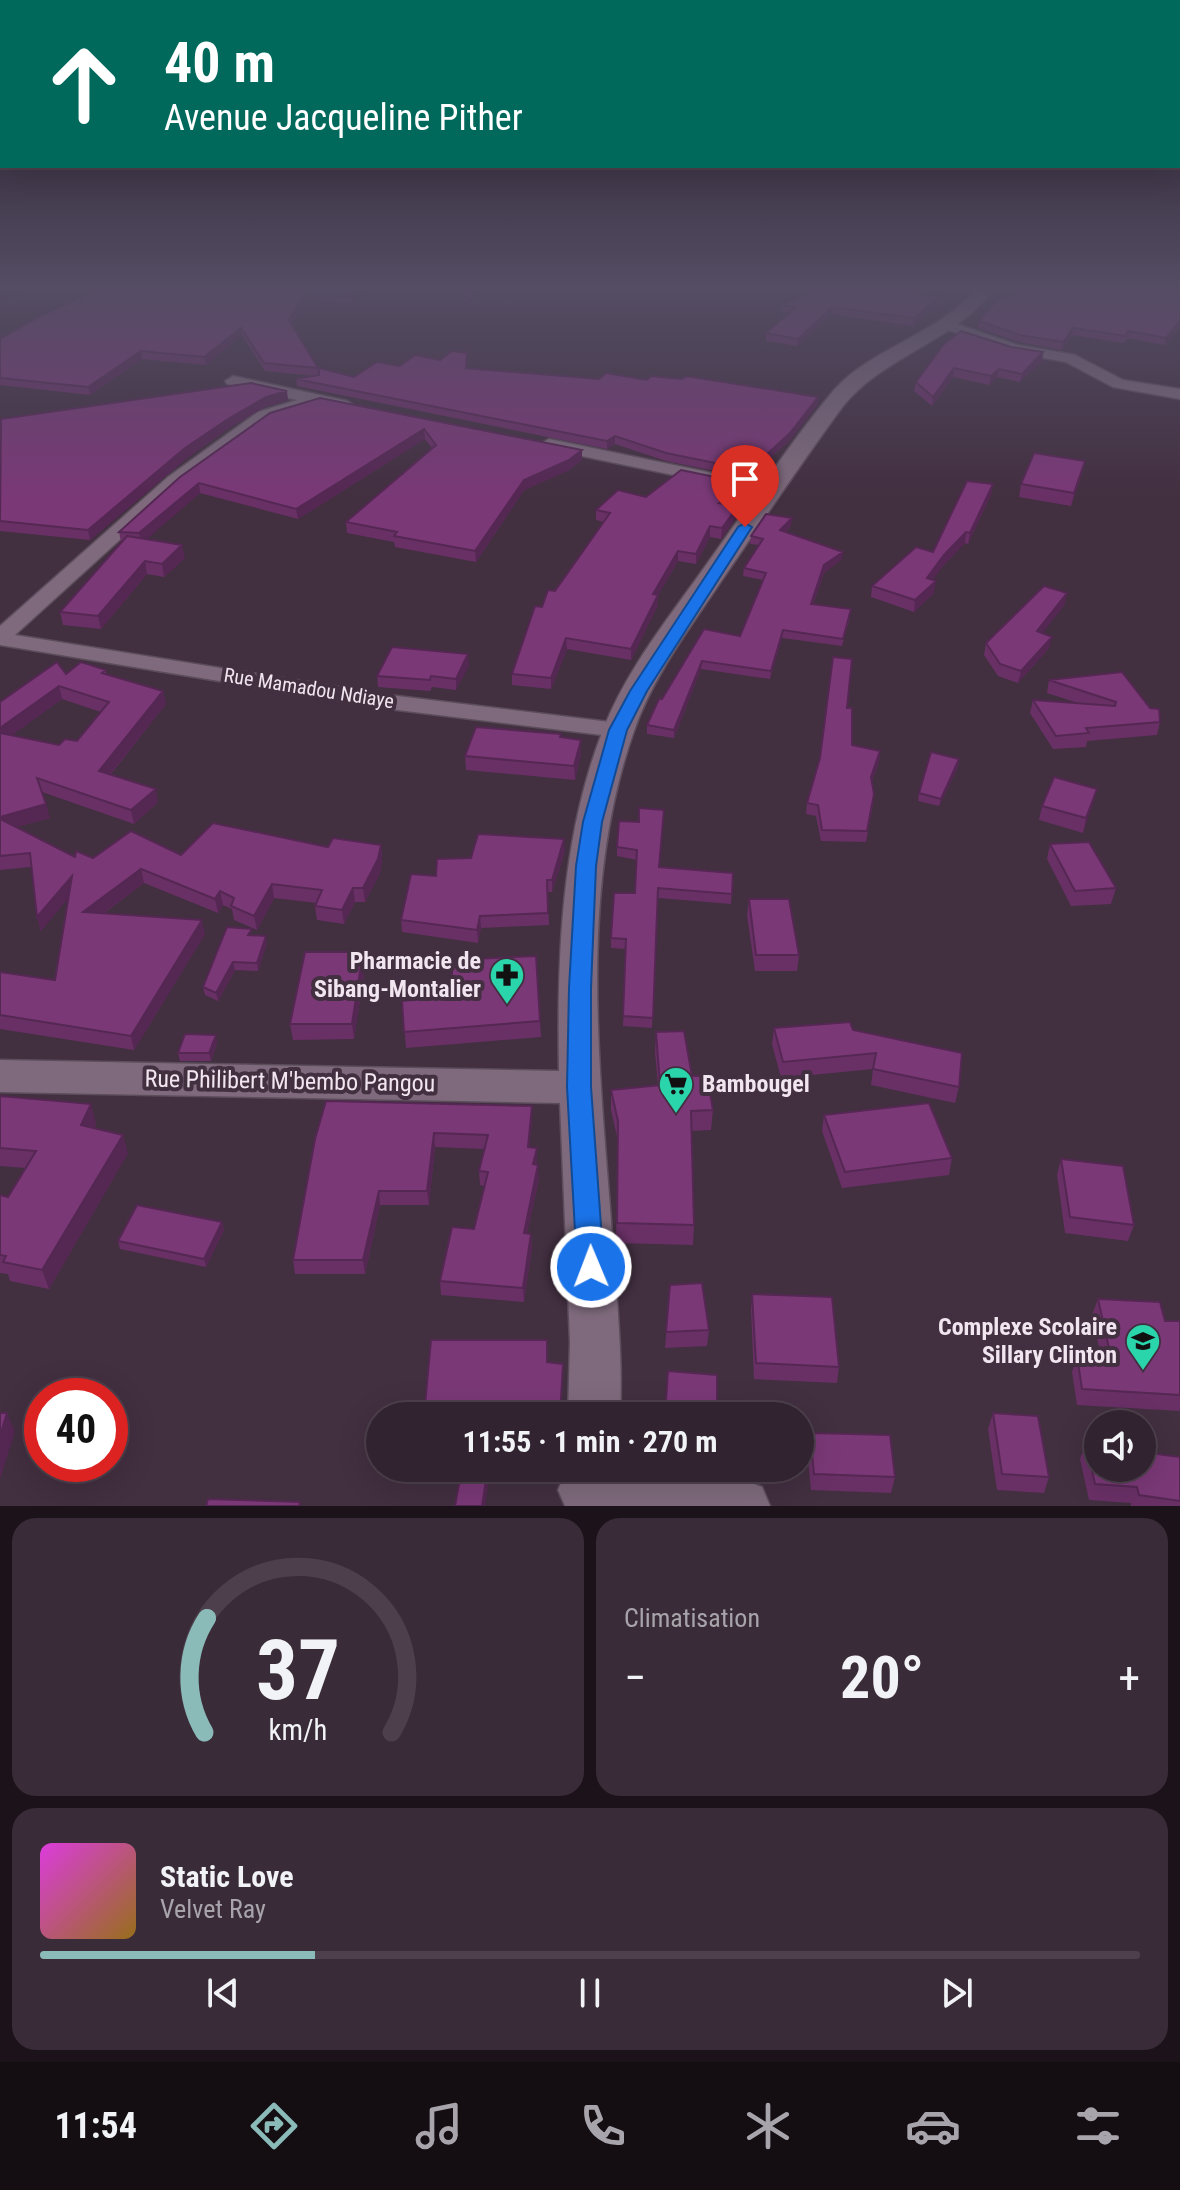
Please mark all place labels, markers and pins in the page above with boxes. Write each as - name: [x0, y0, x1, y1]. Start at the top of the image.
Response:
- pin: [711, 445, 779, 527]
- place label: Pharmacie de Sibang-Montalier: [314, 947, 481, 1003]
- pharmacy icon: Pharmacie de Sibang-Montalier: [488, 956, 526, 1006]
- supermarket icon: Bambougel: [657, 1065, 695, 1115]
- place label: Bambougel: [702, 1070, 810, 1098]
- place label: Complexe Scolaire Sillary Clinton: [938, 1313, 1117, 1369]
- school or university icon: Complexe Scolaire Sillary Clinton: [1124, 1322, 1162, 1372]

